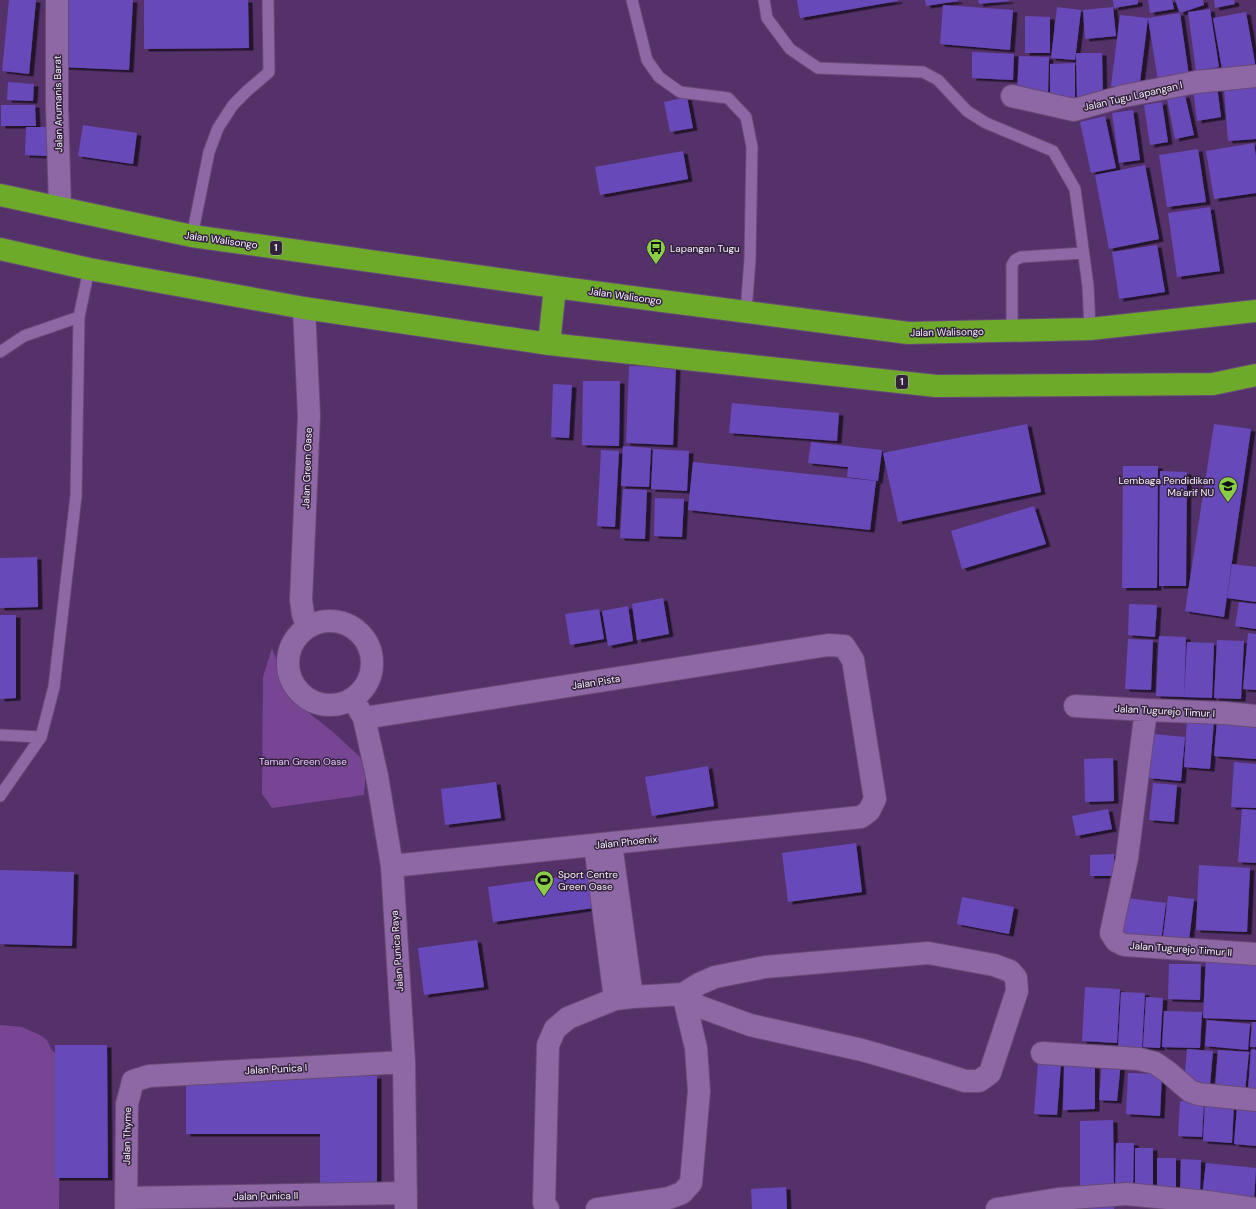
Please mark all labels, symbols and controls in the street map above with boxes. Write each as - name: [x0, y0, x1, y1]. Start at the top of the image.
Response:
- street label: Jalan Arumanis Barat: [51, 55, 65, 153]
- street label: Jalan Tugu Lapangan I: [1082, 78, 1184, 114]
- street label: Jalan Walisongo: [184, 228, 259, 252]
- bus stop icon: Lapangan Tugu: [645, 237, 667, 265]
- road number: 1: [270, 241, 282, 255]
- place label: Lapangan Tugu: [670, 242, 740, 255]
- street label: Jalan Walisongo: [588, 284, 663, 308]
- street label: Jalan Walisongo: [910, 325, 984, 339]
- road number: 1: [896, 375, 908, 389]
- street label: Jalan Green Oase: [299, 427, 315, 509]
- place label: Lembaga Pendidikan Ma'arif NU: [1119, 474, 1214, 499]
- school or university icon: Lembaga Pendidikan Ma'arif NU: [1217, 475, 1239, 503]
- street label: Jalan Pista: [571, 672, 621, 692]
- street label: Jalan Tugurejo Timur I: [1115, 702, 1215, 720]
- park label: Taman Green Oase: [259, 755, 347, 768]
- street label: Jalan Phoenix: [594, 832, 658, 852]
- place label: Sport Centre Green Oase: [558, 868, 618, 893]
- sports icon: Sport Centre Green Oase: [533, 869, 555, 897]
- street label: Jalan Punica Raya: [388, 910, 406, 992]
- street label: Jalan Tugurejo Timur II: [1129, 939, 1233, 959]
- street label: Jalan Punica I: [245, 1061, 307, 1077]
- street label: Jalan Thyme: [120, 1107, 134, 1165]
- street label: Jalan Punica II: [234, 1189, 298, 1203]

